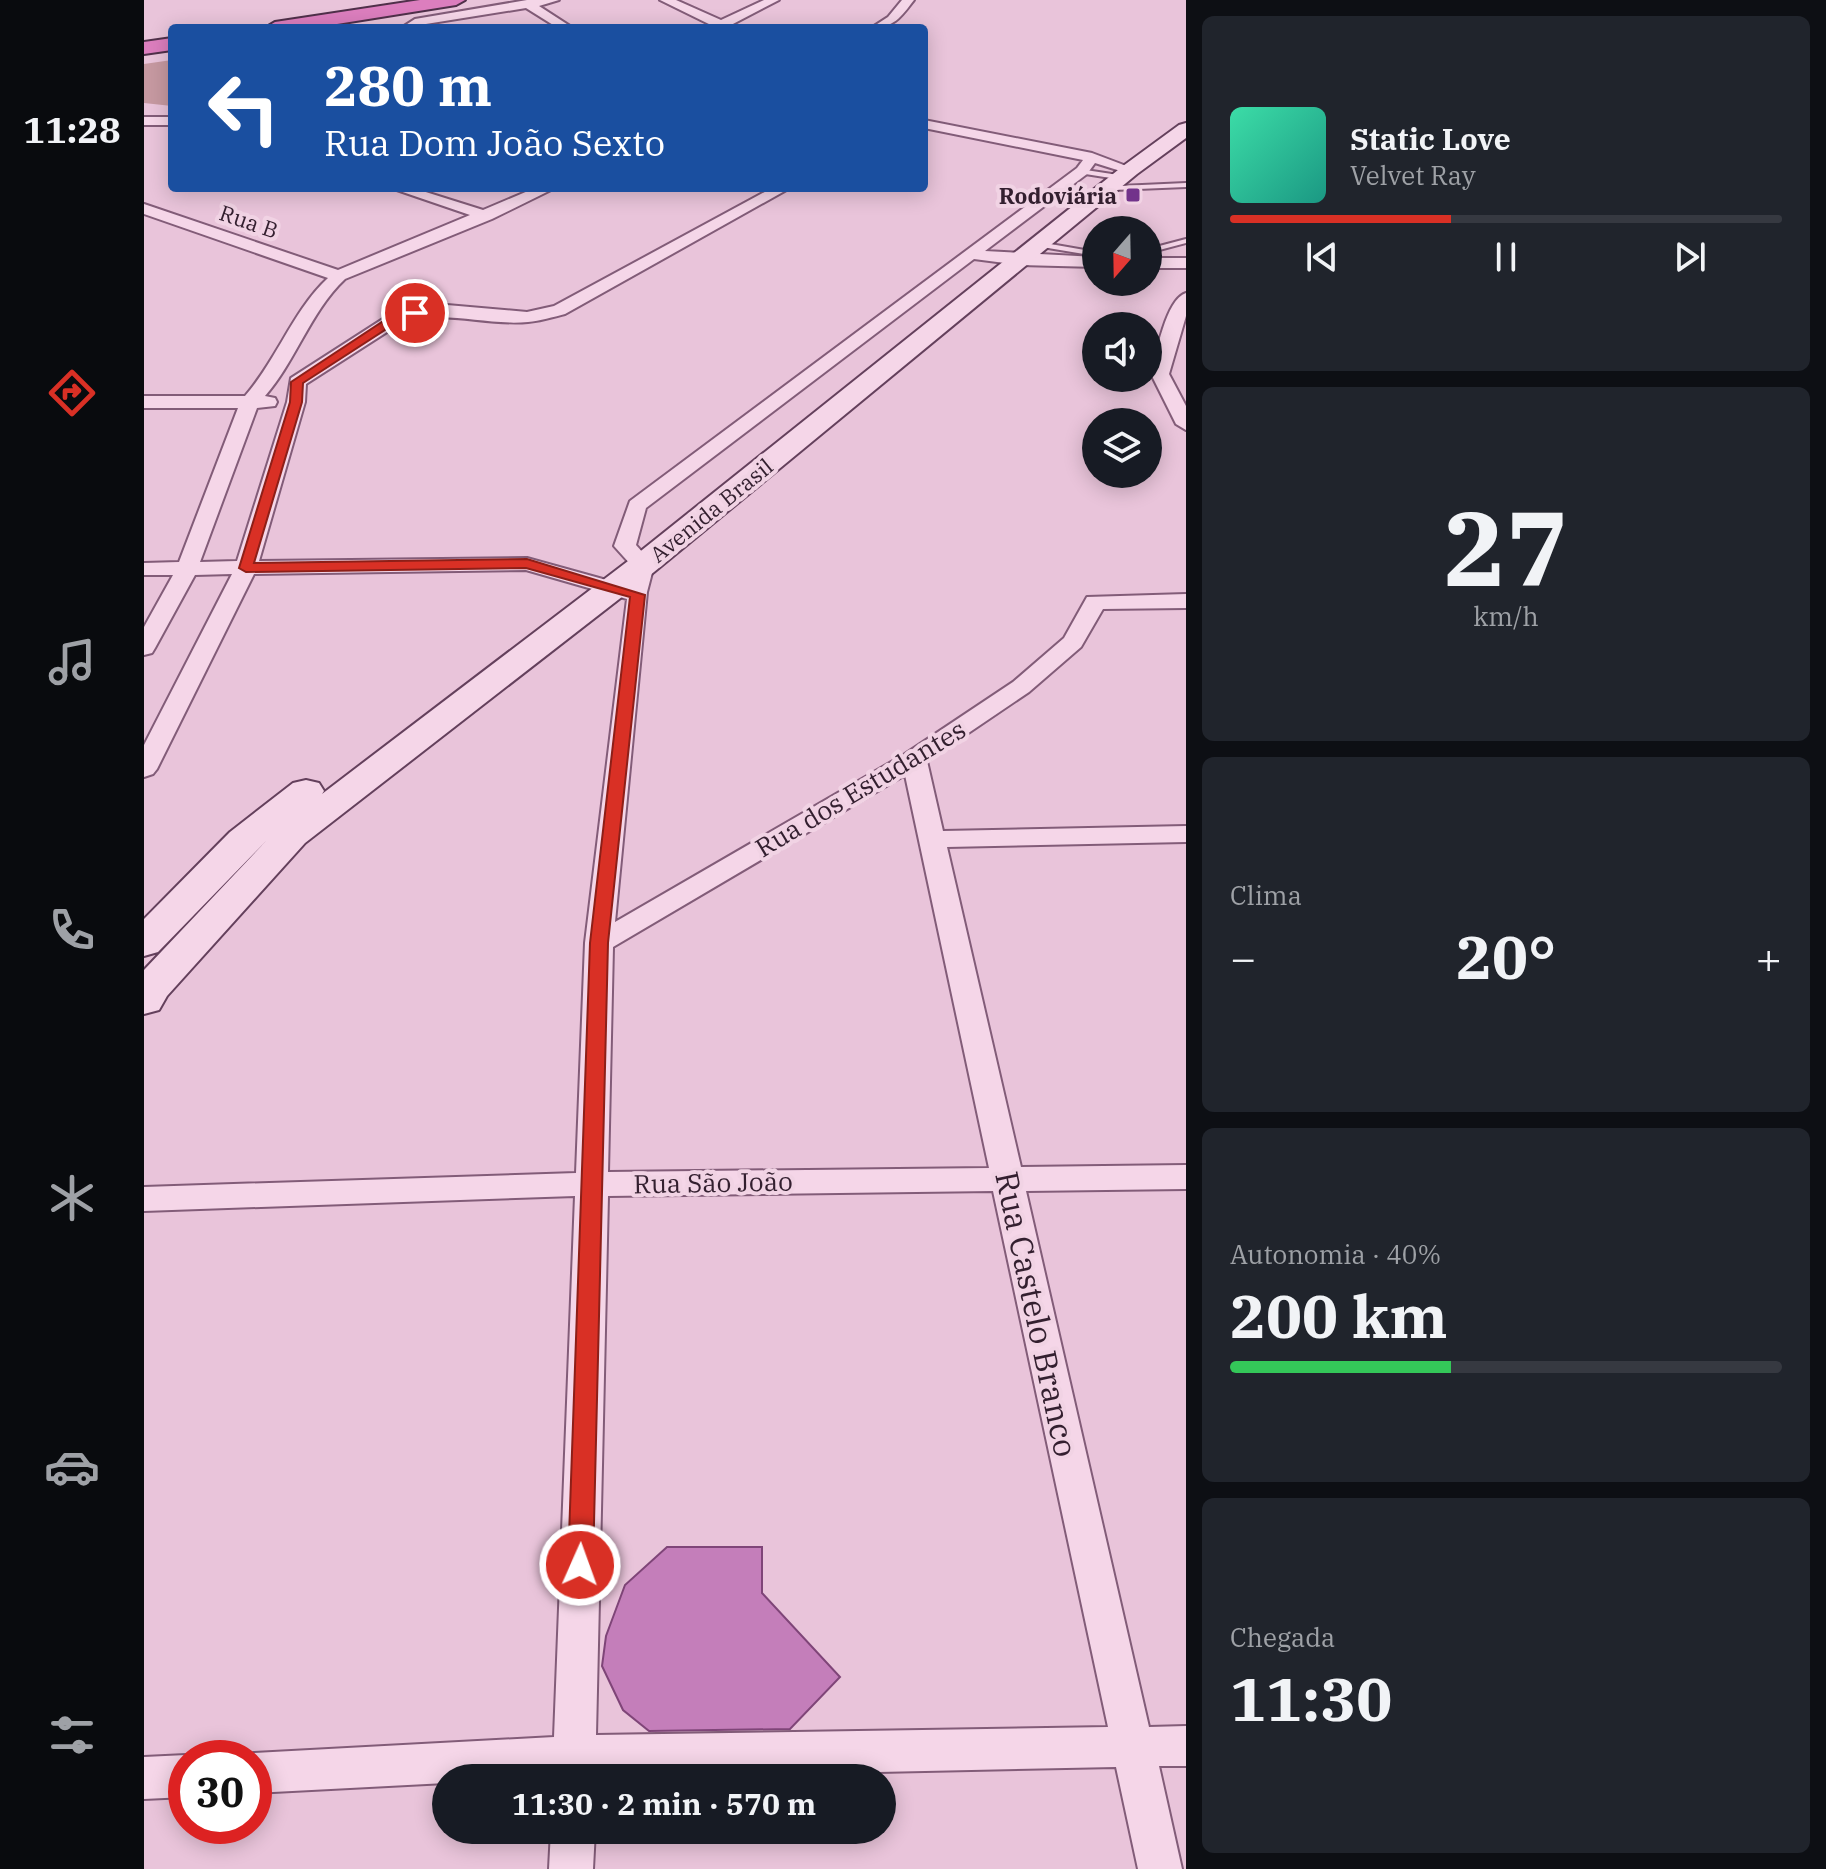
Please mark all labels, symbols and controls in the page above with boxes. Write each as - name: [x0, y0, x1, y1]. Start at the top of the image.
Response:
- text: 280 m: [324, 49, 492, 121]
- icon: left: [192, 56, 296, 160]
- text: 11:28: [23, 106, 121, 153]
- text: Rua Dom João Sexto: [324, 119, 665, 166]
- text: Static Love: [1350, 119, 1511, 158]
- text: Velvet Ray: [1350, 158, 1476, 192]
- place label: Rodoviária: [999, 181, 1117, 210]
- marker: Rodoviária: [1124, 186, 1142, 204]
- street label: Rua B: [216, 197, 282, 245]
- north arrow: [1082, 216, 1162, 296]
- map controls: [1082, 216, 1162, 488]
- icon: previous: [1300, 235, 1344, 279]
- icon: pause: [1484, 235, 1528, 279]
- icon: next: [1668, 235, 1712, 279]
- pin: [381, 279, 449, 347]
- icon: arrive: [393, 291, 437, 335]
- button: sound: [1082, 312, 1162, 392]
- icon: directions: [44, 365, 100, 421]
- button: layers: [1082, 408, 1162, 488]
- street label: Avenida Brasil: [644, 451, 778, 569]
- text: 27: [1444, 479, 1568, 615]
- text: km/h: [1473, 599, 1539, 633]
- icon: music: [44, 634, 100, 690]
- street label: Rua dos Estudantes: [748, 712, 972, 864]
- text: Clima: [1230, 878, 1302, 912]
- icon: phone: [44, 902, 100, 958]
- text: 20°: [1456, 917, 1556, 996]
- text: −: [1230, 929, 1256, 986]
- text: +: [1756, 929, 1782, 986]
- street label: Rua São João: [633, 1164, 793, 1200]
- street label: Rua Castelo Branco: [986, 1167, 1088, 1461]
- icon: climate: [44, 1170, 100, 1226]
- text: Autonomia · 40%: [1230, 1237, 1441, 1271]
- text: 200 km: [1230, 1276, 1448, 1355]
- icon: car: [44, 1439, 100, 1495]
- position arrow: [538, 1523, 622, 1607]
- text: Chegada: [1230, 1620, 1335, 1654]
- text: 11:30: [1230, 1659, 1392, 1738]
- icon: filters: [44, 1707, 100, 1763]
- speed limit sign: 30: [168, 1740, 272, 1844]
- text: 11:30 · 2 min · 570 m: [512, 1784, 816, 1823]

